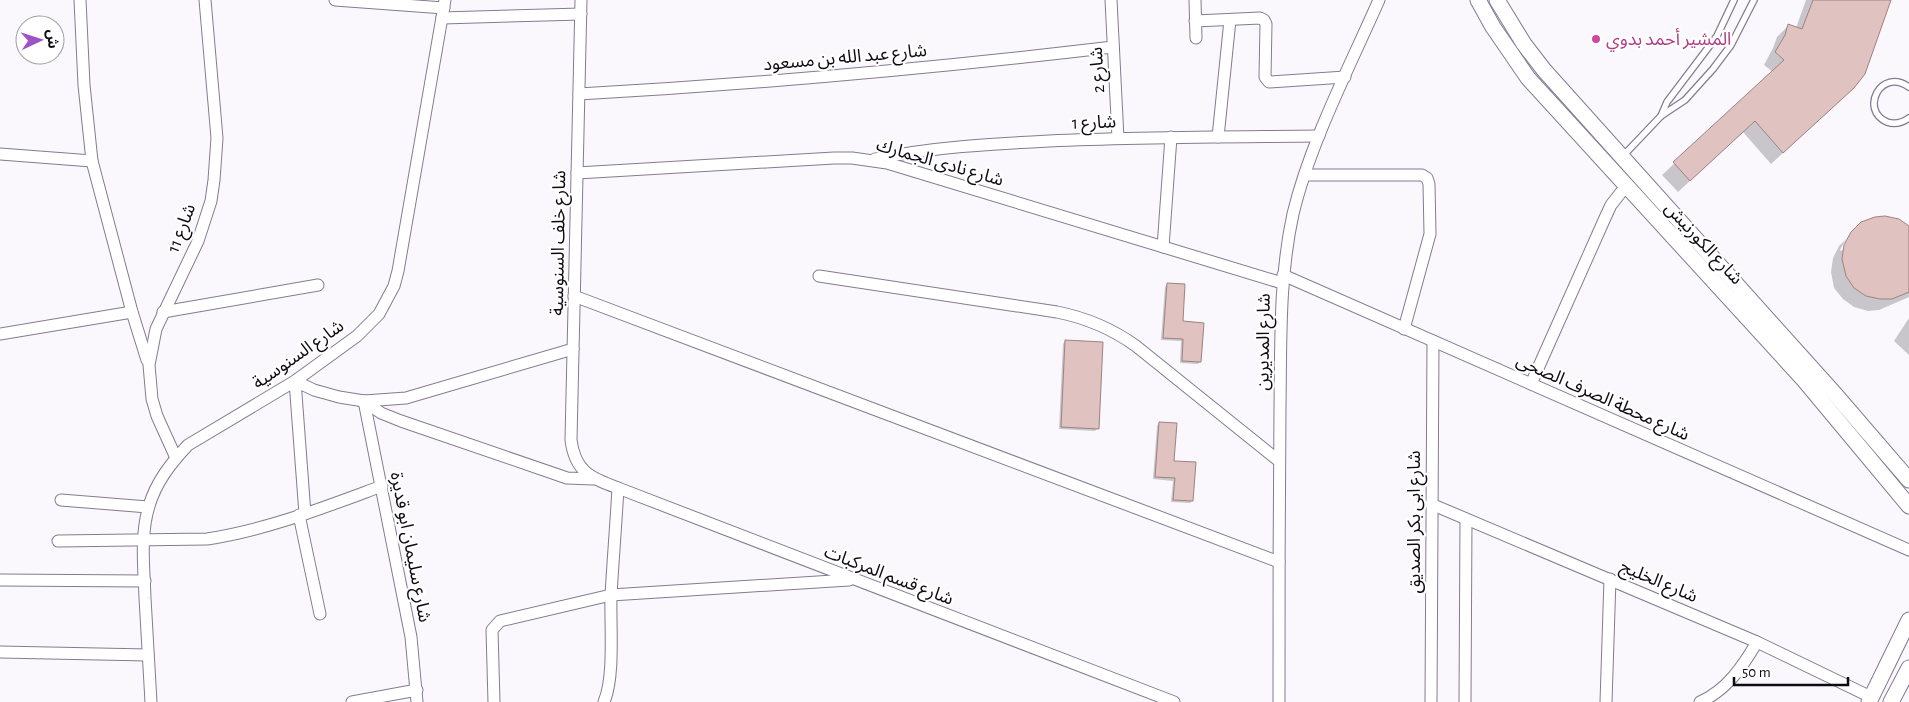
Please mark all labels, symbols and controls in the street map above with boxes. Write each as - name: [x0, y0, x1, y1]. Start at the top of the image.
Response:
- north arrow: [15, 15, 65, 65]
- place label: المشير أحمد بدوي: [1606, 28, 1731, 52]
- text: ش: [44, 29, 60, 49]
- marker: المشير أحمد بدوي: [1590, 33, 1602, 45]
- street label: شارع عبد الله بن مسعود: [763, 42, 928, 78]
- street label: شارع 2: [1088, 46, 1112, 94]
- street label: شارع 1: [1072, 113, 1117, 137]
- street label: شارع نادى الجمارك: [873, 136, 1005, 194]
- street label: شارع خلف السنوسية: [549, 170, 573, 316]
- street label: شارع الكورنيش: [1658, 199, 1746, 291]
- street label: شارع 11: [164, 202, 203, 257]
- street label: شارع المديرين: [1254, 293, 1278, 391]
- street label: شارع السنوسية: [250, 317, 350, 396]
- street label: شارع محطة الصرف الصحى: [1512, 352, 1692, 448]
- street label: شارع ابى بكر الصديق: [1406, 450, 1428, 594]
- street label: شارع سليمان ابو قديرة: [383, 471, 433, 625]
- street label: شارع قسم المركبات: [820, 543, 956, 613]
- street label: شارع الخليج: [1616, 558, 1700, 610]
- scale bar: [1734, 654, 1848, 686]
- text: 50 m: [1742, 665, 1771, 680]

